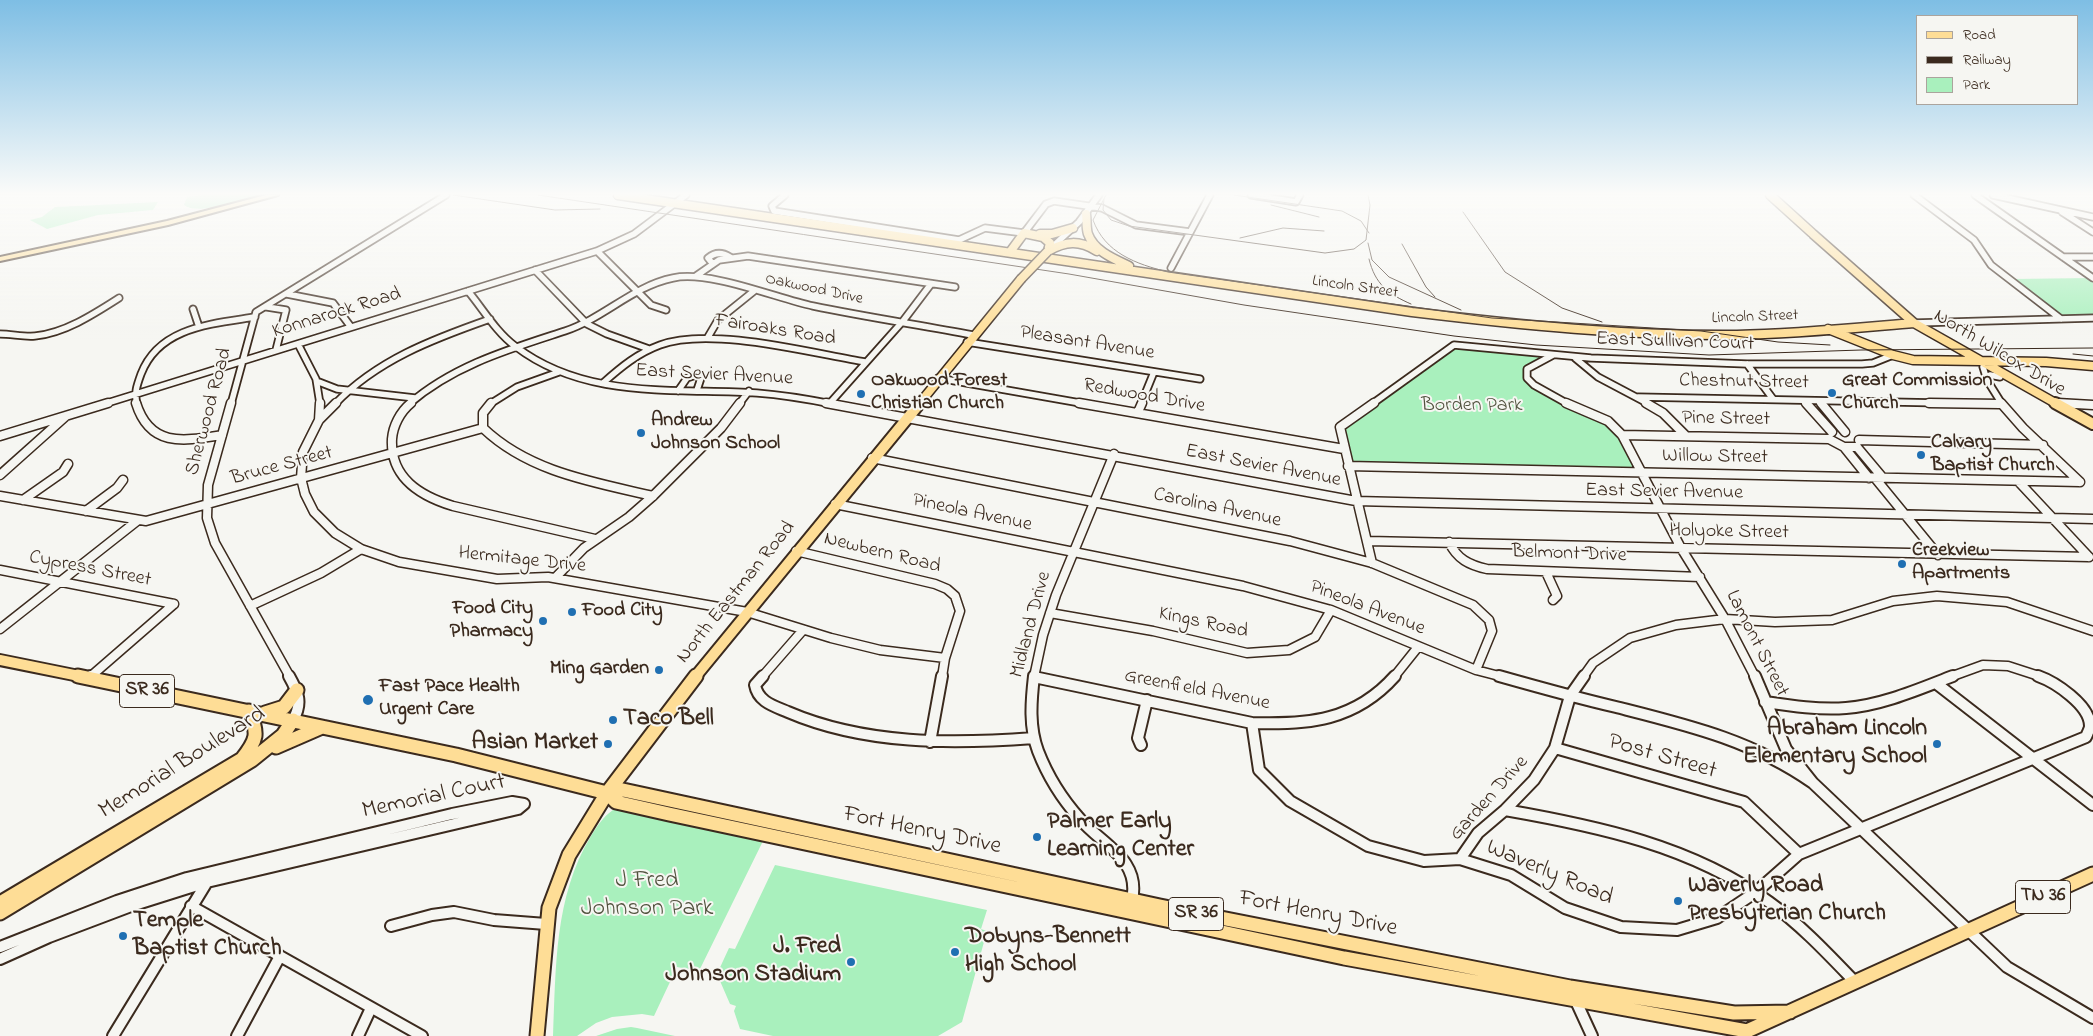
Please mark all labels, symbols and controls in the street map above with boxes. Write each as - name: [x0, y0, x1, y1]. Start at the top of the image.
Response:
- legend: [1916, 15, 2078, 105]
- text: Road: [1963, 24, 1996, 46]
- text: Railway: [1963, 49, 2011, 71]
- text: Park: [1963, 74, 1990, 96]
- street label: Oakwood Drive: [763, 270, 865, 310]
- street label: Lincoln Street: [1311, 272, 1399, 304]
- street label: Konnarock Road: [270, 283, 404, 345]
- street label: North Wilcox Drive: [1929, 305, 2069, 403]
- street label: Lincoln Street: [1711, 307, 1799, 329]
- street label: Fairoaks Road: [713, 310, 837, 352]
- street label: Pleasant Avenue: [1018, 322, 1156, 366]
- street label: East Sullivan Court: [1595, 328, 1755, 358]
- street label: Sherwood Road: [181, 346, 239, 478]
- street label: East Sevier Avenue: [635, 360, 793, 392]
- place label: Oakwood Forest Christian Church: [871, 370, 1007, 417]
- street label: Chestnut Street: [1679, 370, 1809, 396]
- place label: Great Commission Church: [1842, 370, 1992, 417]
- street label: Redwood Drive: [1081, 375, 1207, 419]
- marker: Great Commission Church: [1826, 387, 1838, 399]
- marker: Oakwood Forest Christian Church: [855, 388, 867, 400]
- park label: Borden Park: [1421, 395, 1523, 419]
- street label: Pine Street: [1682, 407, 1770, 433]
- place label: Andrew Johnson School: [651, 410, 780, 457]
- marker: Andrew Johnson School: [635, 427, 647, 439]
- place label: Calvary Baptist Church: [1931, 432, 2055, 479]
- street label: East Sevier Avenue: [1183, 440, 1343, 494]
- street label: Bruce Street: [229, 442, 335, 492]
- street label: Willow Street: [1662, 445, 1768, 471]
- marker: Calvary Baptist Church: [1915, 449, 1927, 461]
- street label: East Sevier Avenue: [1585, 480, 1743, 506]
- street label: Carolina Avenue: [1151, 484, 1283, 534]
- street label: Pineola Avenue: [910, 490, 1034, 538]
- street label: North Eastman Road: [672, 517, 802, 669]
- street label: Holyoke Street: [1669, 520, 1789, 546]
- street label: Newbern Road: [821, 528, 943, 580]
- place label: Creekview Apartments: [1912, 540, 2010, 587]
- street label: Belmont Drive: [1511, 541, 1627, 569]
- street label: Hermitage Drive: [457, 542, 587, 580]
- street label: Cypress Street: [27, 546, 153, 594]
- marker: Creekview Apartments: [1896, 558, 1908, 570]
- street label: Midland Drive: [1006, 569, 1058, 681]
- street label: Pineola Avenue: [1306, 576, 1428, 642]
- street label: Lamont Street: [1719, 587, 1793, 701]
- place label: Food City Pharmacy: [450, 598, 533, 645]
- place label: Food City: [582, 600, 663, 624]
- street label: Kings Road: [1156, 603, 1250, 645]
- marker: Food City: [566, 606, 578, 618]
- marker: Food City Pharmacy: [537, 615, 549, 627]
- place label: Ming Garden: [550, 658, 649, 682]
- marker: Ming Garden: [653, 664, 665, 676]
- street label: Greenfield Avenue: [1122, 665, 1272, 717]
- road number: SR 36: [120, 674, 174, 708]
- place label: Fast Pace Health Urgent Care: [379, 676, 520, 723]
- marker: Fast Pace Health Urgent Care: [361, 693, 375, 707]
- street label: Memorial Boulevard: [94, 701, 272, 827]
- place label: Taco Bell: [623, 706, 714, 734]
- marker: Taco Bell: [607, 714, 619, 726]
- place label: Abraham Lincoln Elementary School: [1743, 716, 1927, 772]
- street label: Post Street: [1604, 729, 1720, 787]
- place label: Asian Market: [472, 730, 598, 758]
- marker: Asian Market: [602, 738, 614, 750]
- marker: Abraham Lincoln Elementary School: [1931, 738, 1943, 750]
- street label: Garden Drive: [1445, 751, 1535, 847]
- street label: Memorial Court: [360, 769, 508, 827]
- street label: Fort Henry Drive: [840, 801, 1004, 863]
- place label: Palmer Early Learning Center: [1047, 809, 1194, 865]
- marker: Palmer Early Learning Center: [1031, 831, 1043, 843]
- street label: Waverly Road: [1481, 834, 1617, 914]
- park label: J Fred Johnson Park: [581, 868, 713, 924]
- place label: Waverly Road Presbyterian Church: [1688, 873, 1886, 929]
- road number: TN 36: [2016, 880, 2070, 914]
- street label: Fort Henry Drive: [1236, 886, 1400, 944]
- marker: Waverly Road Presbyterian Church: [1672, 895, 1684, 907]
- road number: SR 36: [1168, 898, 1224, 931]
- place label: Temple Baptist Church: [133, 908, 282, 964]
- place label: Dobyns-Bennett High School: [965, 924, 1131, 980]
- marker: Temple Baptist Church: [117, 930, 129, 942]
- place label: J. Fred Johnson Stadium: [665, 934, 841, 990]
- marker: Dobyns-Bennett High School: [949, 946, 961, 958]
- marker: J. Fred Johnson Stadium: [845, 956, 857, 968]

